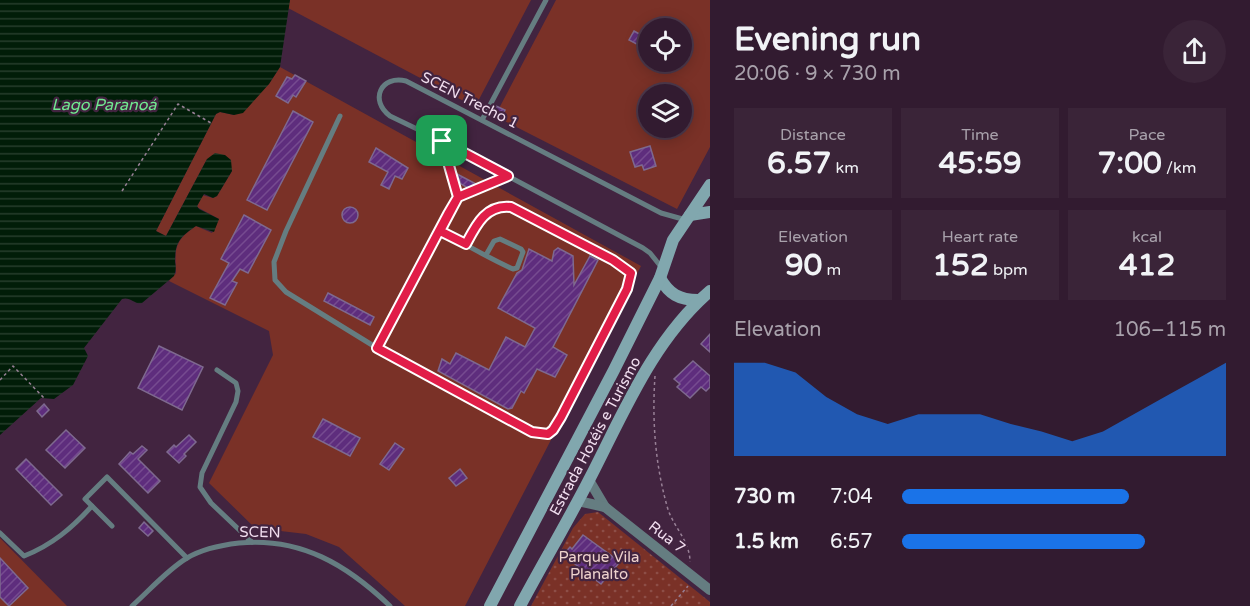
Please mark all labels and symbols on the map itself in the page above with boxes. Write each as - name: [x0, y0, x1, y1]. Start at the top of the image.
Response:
- street label: SCEN Trecho 1: [418, 68, 522, 132]
- water label: Lago Paranoá: [51, 95, 158, 115]
- pin: [416, 115, 467, 166]
- street label: Estrada Hotéis e Turismo: [546, 354, 644, 518]
- street label: Rua 7: [645, 517, 689, 557]
- street label: SCEN: [239, 523, 281, 541]
- park label: Parque Vila Planalto: [559, 548, 639, 583]

